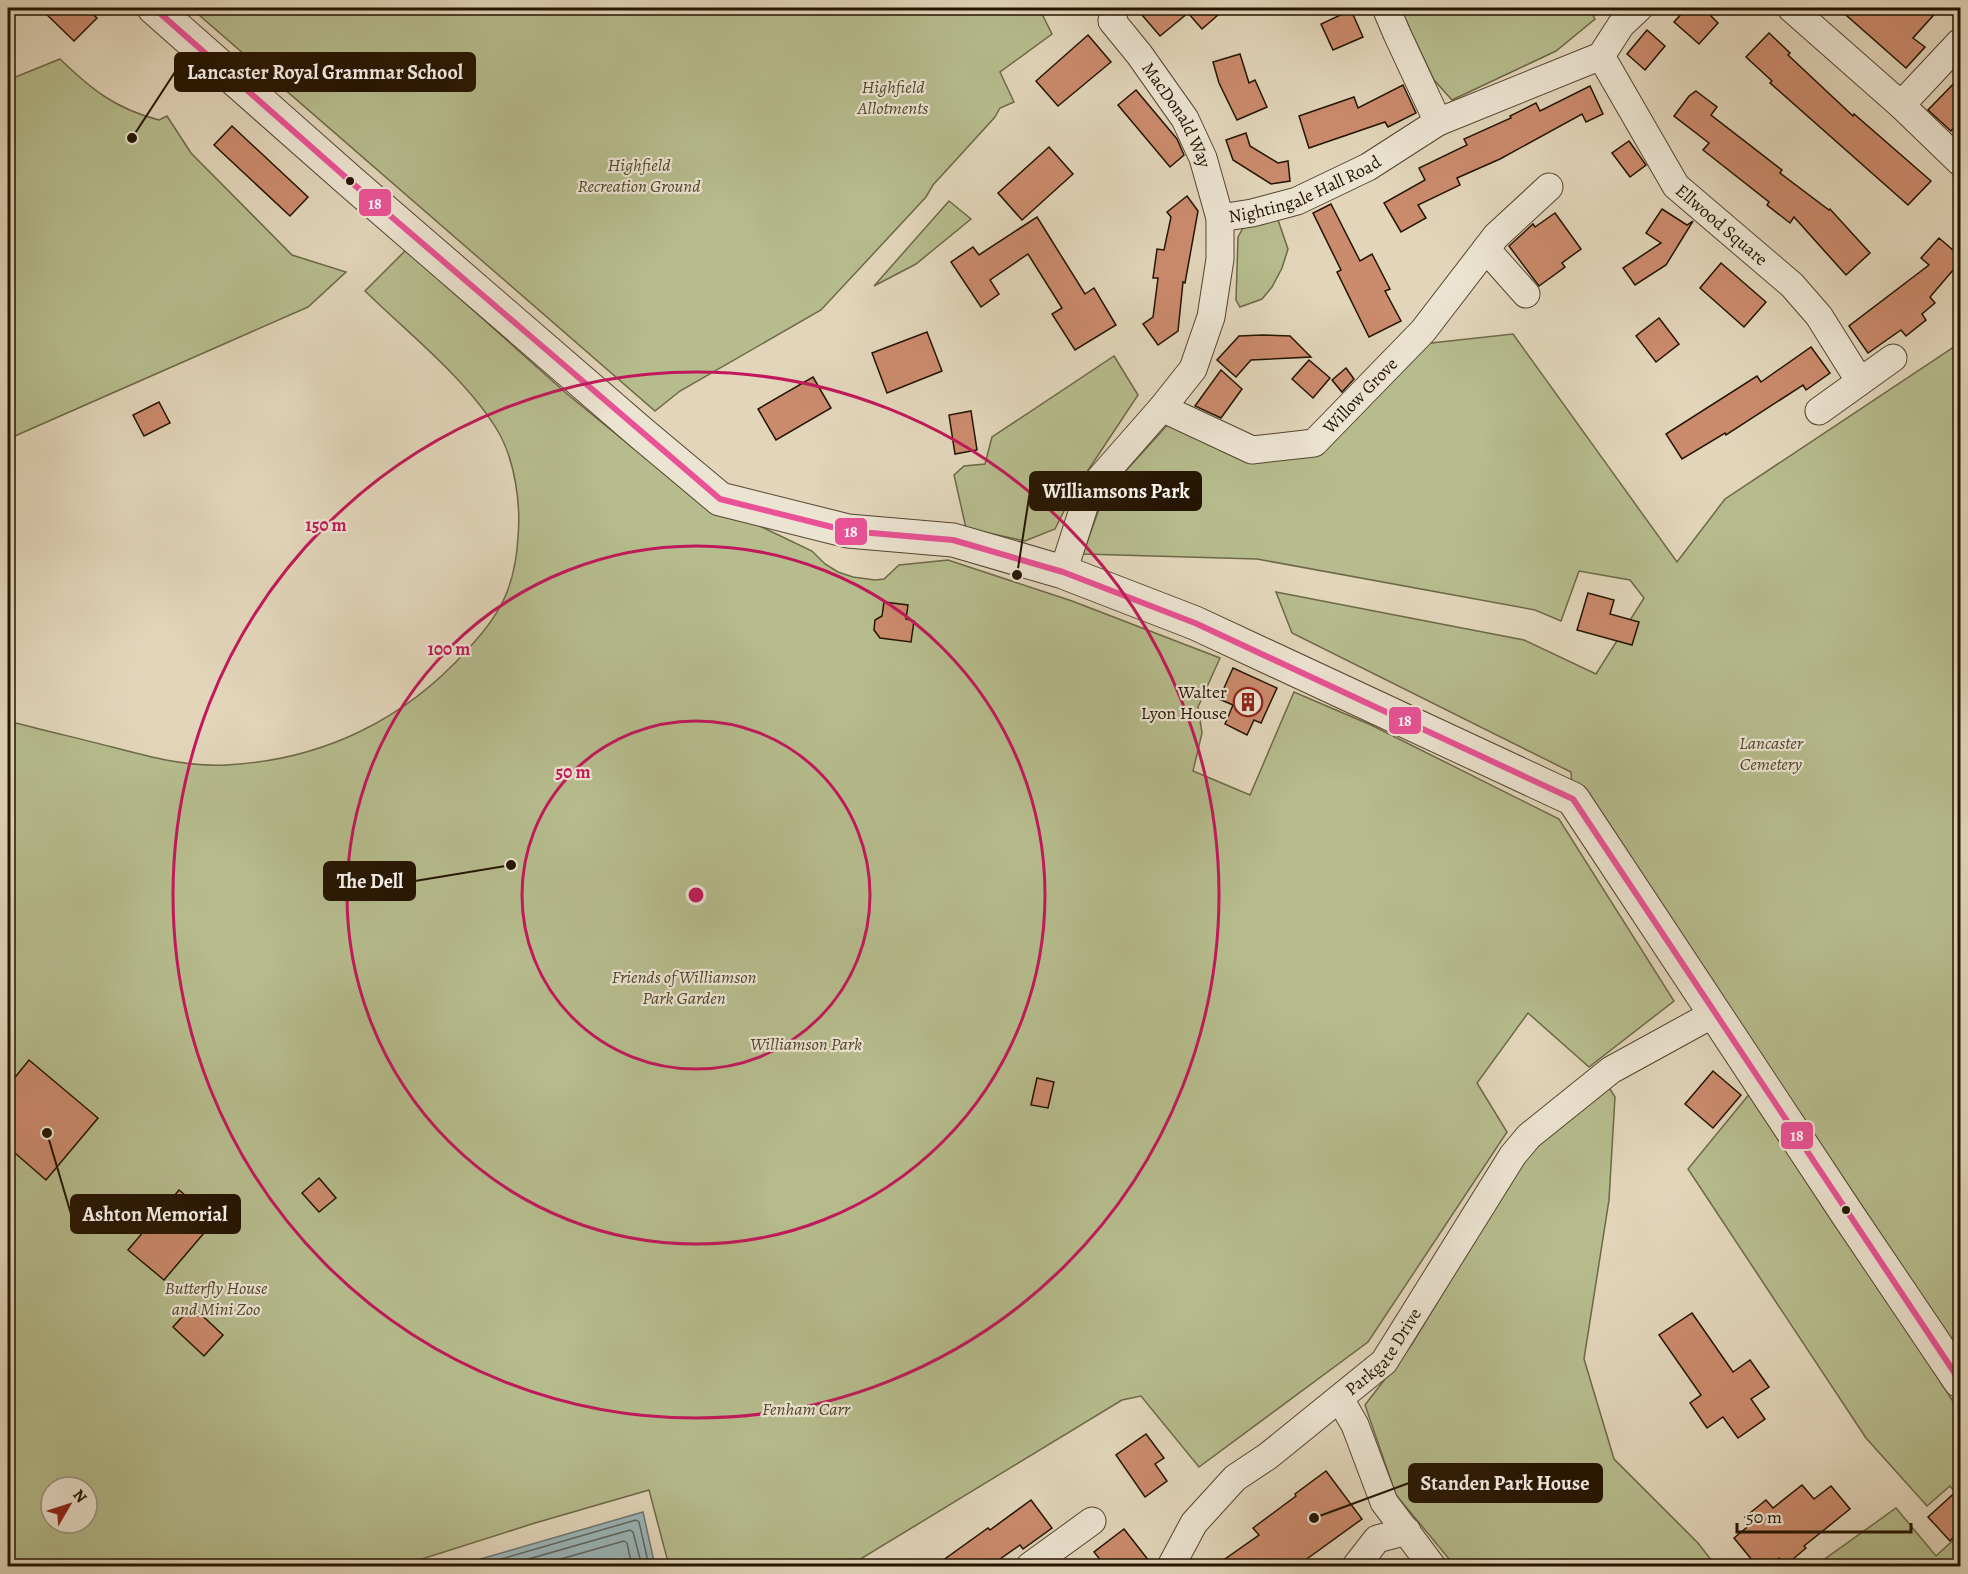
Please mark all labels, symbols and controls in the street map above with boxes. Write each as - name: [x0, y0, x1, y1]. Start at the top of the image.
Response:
- callout: Lancaster Royal Grammar School: [175, 53, 475, 91]
- street label: MacDonald Way: [1136, 57, 1217, 171]
- text: Lancaster Royal Grammar School: [187, 59, 464, 86]
- park label: Highfield Allotments: [857, 75, 928, 120]
- street label: Nightingale Hall Road: [1227, 150, 1386, 229]
- park label: Highfield Recreation Ground: [577, 153, 701, 198]
- unlabelled marker: [344, 175, 356, 187]
- street label: Ellwood Square: [1670, 179, 1773, 271]
- line badge: 18: [358, 188, 392, 217]
- text: 18: [368, 193, 382, 215]
- street label: Willow Grove: [1317, 352, 1403, 440]
- callout: Williamsons Park: [1030, 472, 1201, 510]
- text: Williamsons Park: [1041, 478, 1190, 505]
- text: 150 m: [305, 513, 347, 537]
- line badge: 18: [834, 517, 868, 546]
- text: 18: [844, 521, 858, 543]
- text: 100 m: [428, 637, 470, 661]
- place label: Walter Lyon House: [1141, 680, 1227, 725]
- building icon: Walter Lyon House: [1232, 686, 1264, 718]
- line badge: 18: [1388, 706, 1422, 735]
- text: 18: [1398, 710, 1412, 732]
- park label: Lancaster Cemetery: [1739, 731, 1804, 776]
- text: 50 m: [556, 760, 590, 784]
- callout: The Dell: [324, 862, 415, 900]
- text: The Dell: [337, 868, 404, 895]
- centre of rings: [686, 885, 706, 905]
- park label: Friends of Williamson Park Garden: [611, 965, 757, 1010]
- park label: Williamson Park: [750, 1032, 862, 1056]
- line badge: 18: [1780, 1121, 1814, 1150]
- text: 18: [1790, 1125, 1804, 1147]
- callout: Ashton Memorial: [71, 1195, 240, 1233]
- text: Ashton Memorial: [81, 1201, 228, 1228]
- unlabelled marker: [1840, 1204, 1852, 1216]
- park label: Butterfly House and Mini Zoo: [164, 1276, 268, 1321]
- street label: Parkgate Drive: [1340, 1303, 1427, 1401]
- park label: Fenham Carr: [762, 1397, 851, 1421]
- callout: Standen Park House: [1409, 1464, 1602, 1502]
- text: Standen Park House: [1421, 1470, 1589, 1497]
- north arrow: [39, 1475, 99, 1535]
- text: N: [68, 1485, 92, 1508]
- scale bar: [1737, 1496, 1911, 1534]
- text: 50 m: [1746, 1505, 1782, 1529]

